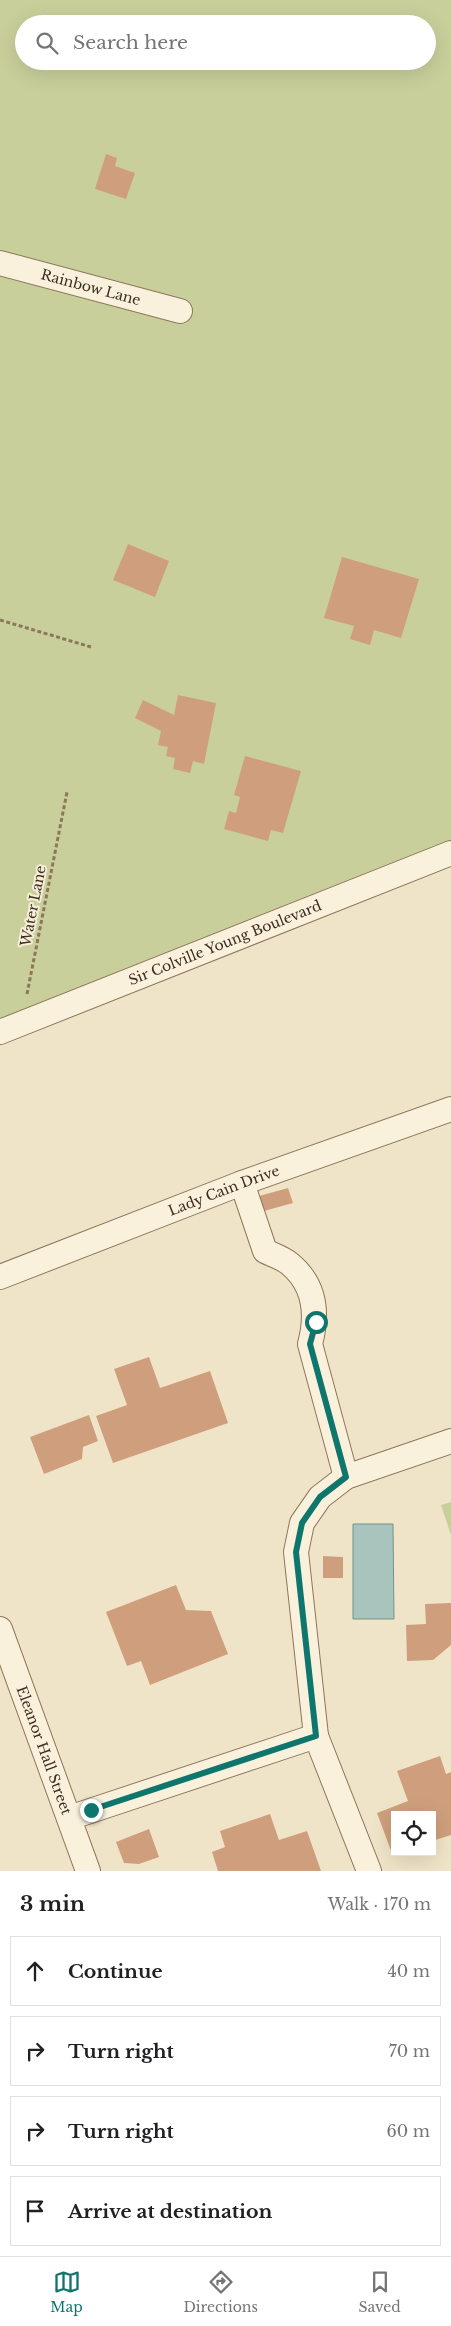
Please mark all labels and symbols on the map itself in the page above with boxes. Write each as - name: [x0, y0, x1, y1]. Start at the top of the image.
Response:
- street label: Rainbow Lane: [39, 265, 143, 309]
- street label: Water Lane: [16, 864, 50, 949]
- street label: Sir Colville Young Boulevard: [126, 896, 325, 989]
- street label: Lady Cain Drive: [166, 1161, 282, 1220]
- route start: [305, 1311, 328, 1334]
- street label: Eleanor Hall Street: [12, 1683, 76, 1818]
- route end: [80, 1799, 103, 1822]

